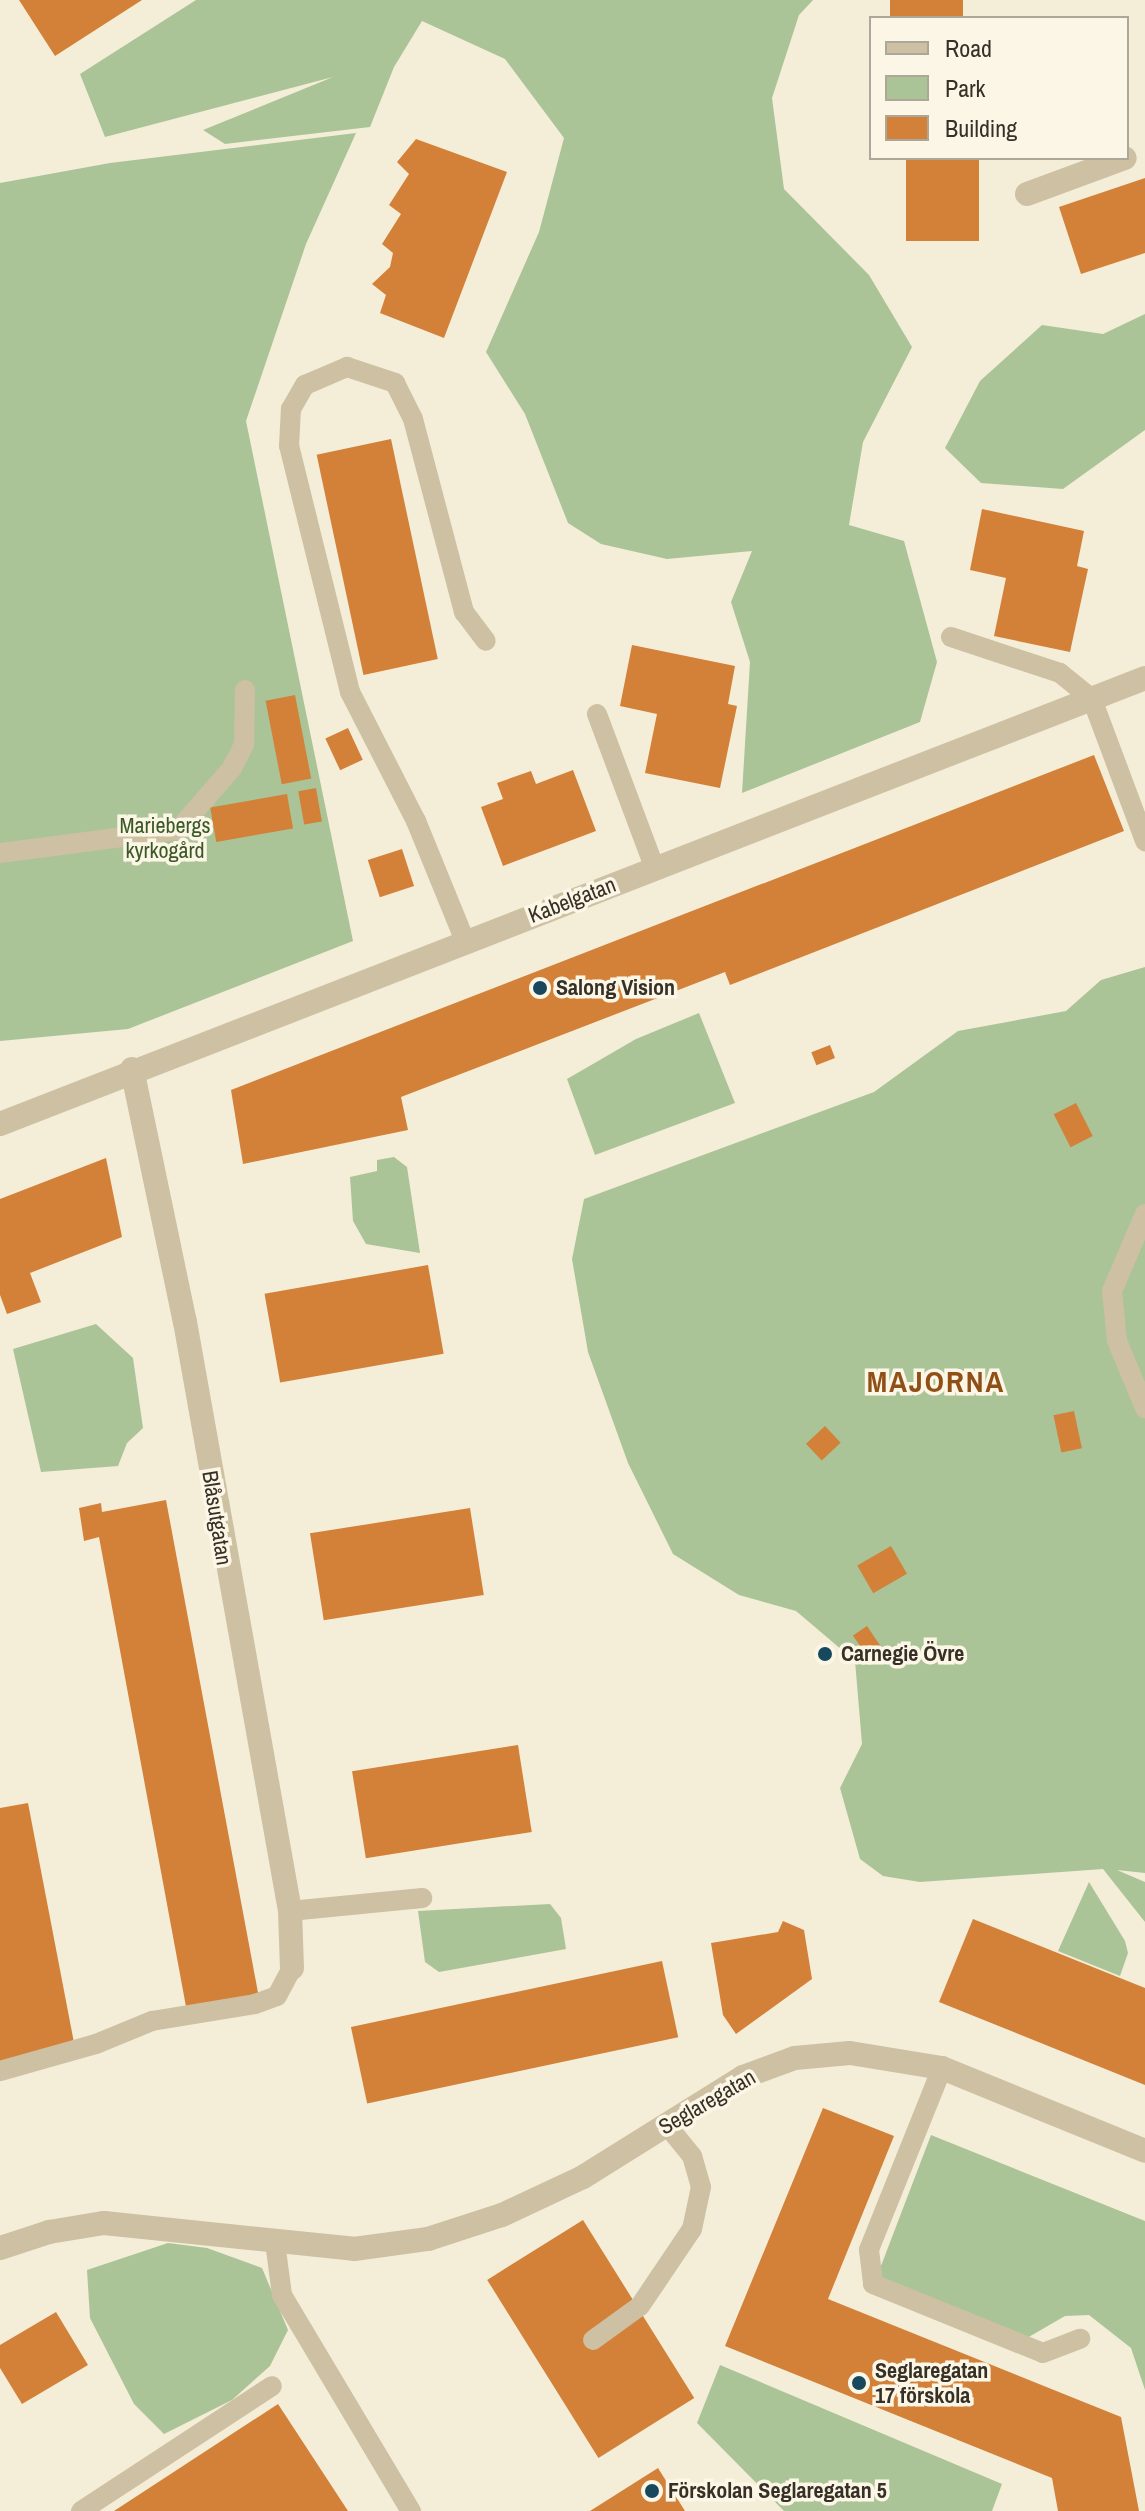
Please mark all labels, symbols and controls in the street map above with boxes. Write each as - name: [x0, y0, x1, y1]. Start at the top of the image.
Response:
- legend: [869, 16, 1129, 160]
- text: Road: [945, 32, 992, 64]
- text: Park: [945, 72, 985, 104]
- text: Building: [945, 112, 1017, 144]
- park label: Mariebergs kyrkogård: [119, 812, 211, 864]
- street label: Kabelgatan: [525, 871, 619, 929]
- place label: Salong Vision: [556, 975, 675, 1001]
- marker: Salong Vision: [531, 979, 549, 997]
- district label: MAJORNA: [867, 1363, 1005, 1399]
- street label: Blåsutgatan: [197, 1469, 237, 1567]
- place label: Carnegie Övre: [841, 1641, 964, 1667]
- marker: Carnegie Övre: [816, 1645, 834, 1663]
- street label: Seglaregatan: [654, 2064, 760, 2140]
- place label: Seglaregatan 17 förskola: [875, 2357, 988, 2408]
- marker: Seglaregatan 17 förskola: [850, 2374, 868, 2392]
- place label: Förskolan Seglaregatan 5: [668, 2478, 887, 2504]
- marker: Förskolan Seglaregatan 5: [643, 2482, 661, 2500]

